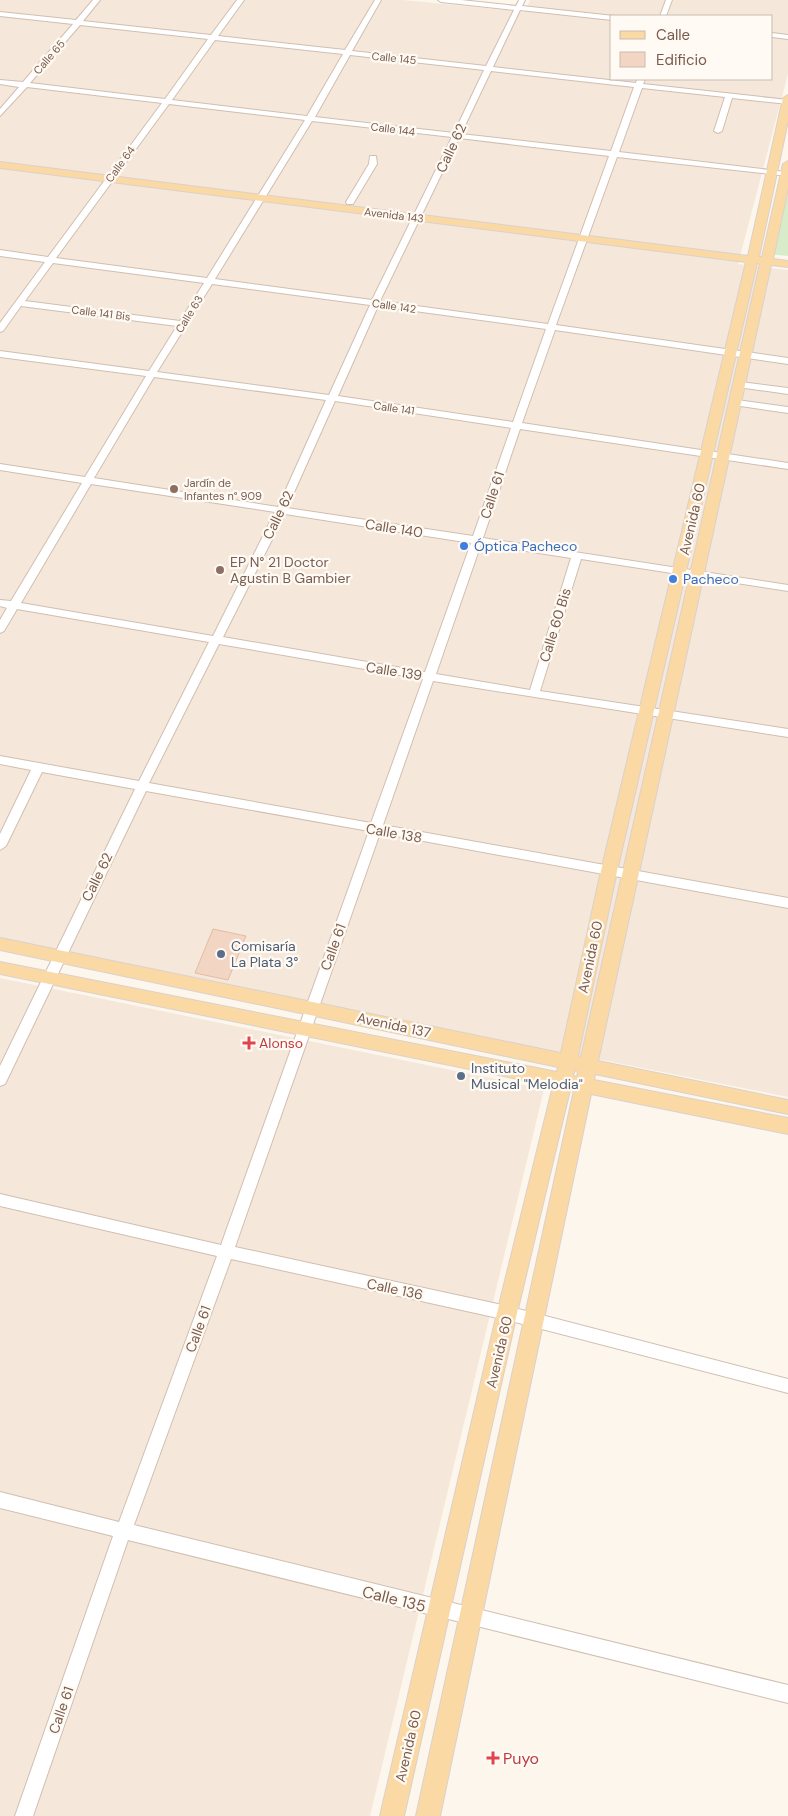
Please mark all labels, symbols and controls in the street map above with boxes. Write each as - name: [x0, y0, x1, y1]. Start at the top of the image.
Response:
- legend: [610, 15, 773, 80]
- text: Calle: [656, 25, 690, 45]
- street label: Calle 65: [30, 37, 68, 77]
- street label: Calle 145: [371, 49, 417, 67]
- text: Edificio: [656, 50, 707, 70]
- street label: Calle 144: [370, 119, 416, 139]
- street label: Calle 62: [432, 121, 470, 175]
- street label: Calle 64: [102, 143, 138, 185]
- street label: Avenida 143: [363, 204, 425, 226]
- street label: Calle 63: [172, 293, 206, 335]
- street label: Calle 142: [371, 296, 417, 316]
- street label: Calle 141 Bis: [71, 302, 131, 324]
- street label: Calle 141: [372, 398, 416, 418]
- street label: Calle 61: [476, 469, 508, 521]
- place label: Jardín de Infantes n° 909: [184, 476, 262, 503]
- street label: Avenida 60: [675, 481, 709, 557]
- marker: Jardín de Infantes n° 909: [168, 483, 180, 495]
- street label: Calle 62: [258, 488, 298, 542]
- street label: Calle 140: [364, 515, 424, 541]
- place label: Óptica Pacheco: [474, 537, 577, 555]
- marker: Óptica Pacheco: [458, 540, 470, 552]
- place label: EP N° 21 Doctor Agustin B Gambier: [230, 553, 351, 587]
- marker: EP N° 21 Doctor Agustin B Gambier: [214, 564, 226, 576]
- place label: Pacheco: [683, 570, 739, 588]
- marker: Pacheco: [667, 573, 679, 585]
- street label: Calle 60 Bis: [535, 586, 575, 664]
- street label: Calle 139: [365, 658, 424, 684]
- street label: Calle 138: [365, 819, 423, 847]
- street label: Calle 62: [77, 850, 117, 904]
- street label: Avenida 60: [574, 919, 606, 995]
- street label: Calle 61: [316, 921, 350, 973]
- place label: Comisaría La Plata 3°: [231, 937, 298, 971]
- marker: Comisaría La Plata 3°: [215, 948, 227, 960]
- street label: Avenida 137: [355, 1008, 433, 1042]
- place label: Alonso: [259, 1034, 303, 1052]
- marker: Alonso: [243, 1037, 255, 1049]
- place label: Instituto Musical "Melodia": [471, 1059, 583, 1093]
- marker: Instituto Musical "Melodia": [455, 1070, 467, 1082]
- street label: Calle 136: [365, 1274, 425, 1304]
- street label: Calle 61: [181, 1303, 215, 1355]
- street label: Avenida 60: [482, 1314, 516, 1390]
- street label: Calle 135: [360, 1581, 428, 1617]
- street label: Calle 61: [45, 1684, 77, 1736]
- street label: Avenida 60: [391, 1708, 425, 1784]
- place label: Puyo: [503, 1748, 539, 1769]
- marker: Puyo: [487, 1752, 499, 1764]

